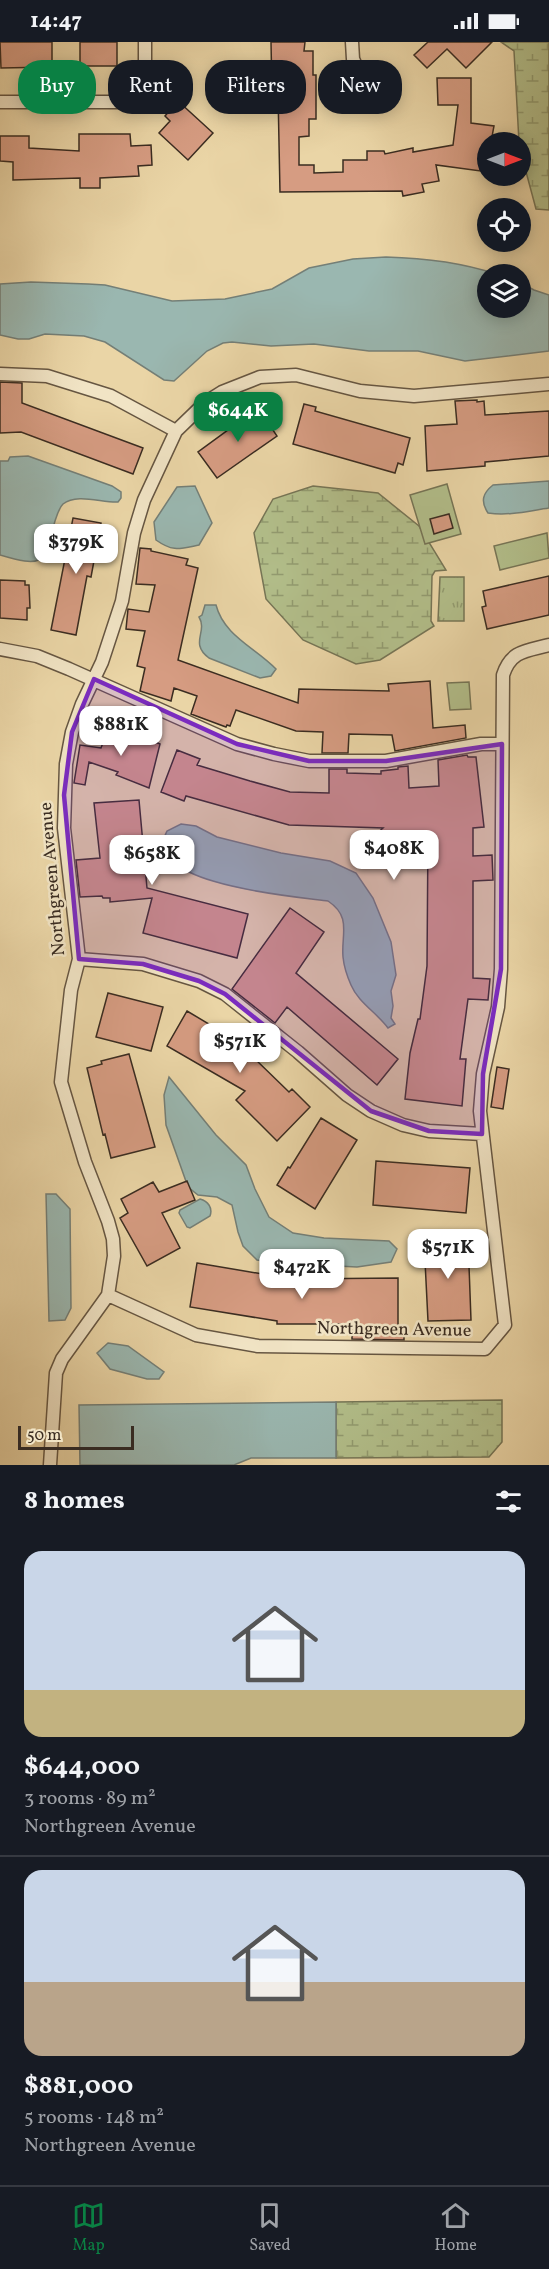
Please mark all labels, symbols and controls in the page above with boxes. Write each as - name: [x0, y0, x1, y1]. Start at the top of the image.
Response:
- text: 14:47: [30, 6, 82, 37]
- chip: Buy: [18, 60, 96, 114]
- chip: Rent: [108, 60, 193, 114]
- chip: Filters: [205, 60, 306, 114]
- chip: New: [318, 60, 402, 114]
- north arrow: [477, 132, 531, 186]
- map controls: [477, 132, 531, 318]
- button: locate: [477, 198, 531, 252]
- button: layers: [477, 264, 531, 318]
- pin: $644K: [196, 392, 280, 443]
- text: $644K: [208, 397, 268, 425]
- pin: $379K: [34, 524, 118, 575]
- text: $379K: [48, 529, 104, 557]
- pin: $881K: [79, 706, 163, 757]
- text: $881K: [93, 711, 149, 739]
- street label: Northgreen Avenue: [34, 801, 72, 957]
- pin: $408K: [352, 830, 436, 881]
- pin: $658K: [110, 835, 194, 886]
- text: $408K: [364, 835, 424, 863]
- text: $658K: [123, 840, 181, 868]
- pin: $571K: [198, 1023, 282, 1074]
- text: $571K: [214, 1028, 266, 1056]
- pin: $571K: [406, 1229, 490, 1280]
- text: $571K: [422, 1234, 474, 1262]
- pin: $472K: [260, 1249, 344, 1300]
- text: $472K: [273, 1254, 331, 1282]
- street label: Northgreen Avenue: [317, 1316, 471, 1344]
- scale bar: [18, 1423, 134, 1450]
- text: 50 m: [27, 1425, 61, 1447]
- text: 8 homes: [24, 1483, 125, 1519]
- icon: filters: [492, 1485, 525, 1518]
- icon: home: [221, 1590, 329, 1698]
- text: $644,000: [24, 1749, 140, 1785]
- text: 3 rooms · 89 m²: [24, 1785, 156, 1813]
- text: Northgreen Avenue: [24, 1813, 196, 1841]
- icon: home: [221, 1909, 329, 2017]
- text: $881,000: [24, 2068, 133, 2104]
- text: 5 rooms · 148 m²: [24, 2104, 164, 2132]
- text: Northgreen Avenue: [24, 2132, 196, 2160]
- tab: Map: [72, 2199, 105, 2257]
- tab: Saved: [249, 2199, 290, 2257]
- tab: Home: [435, 2199, 477, 2257]

